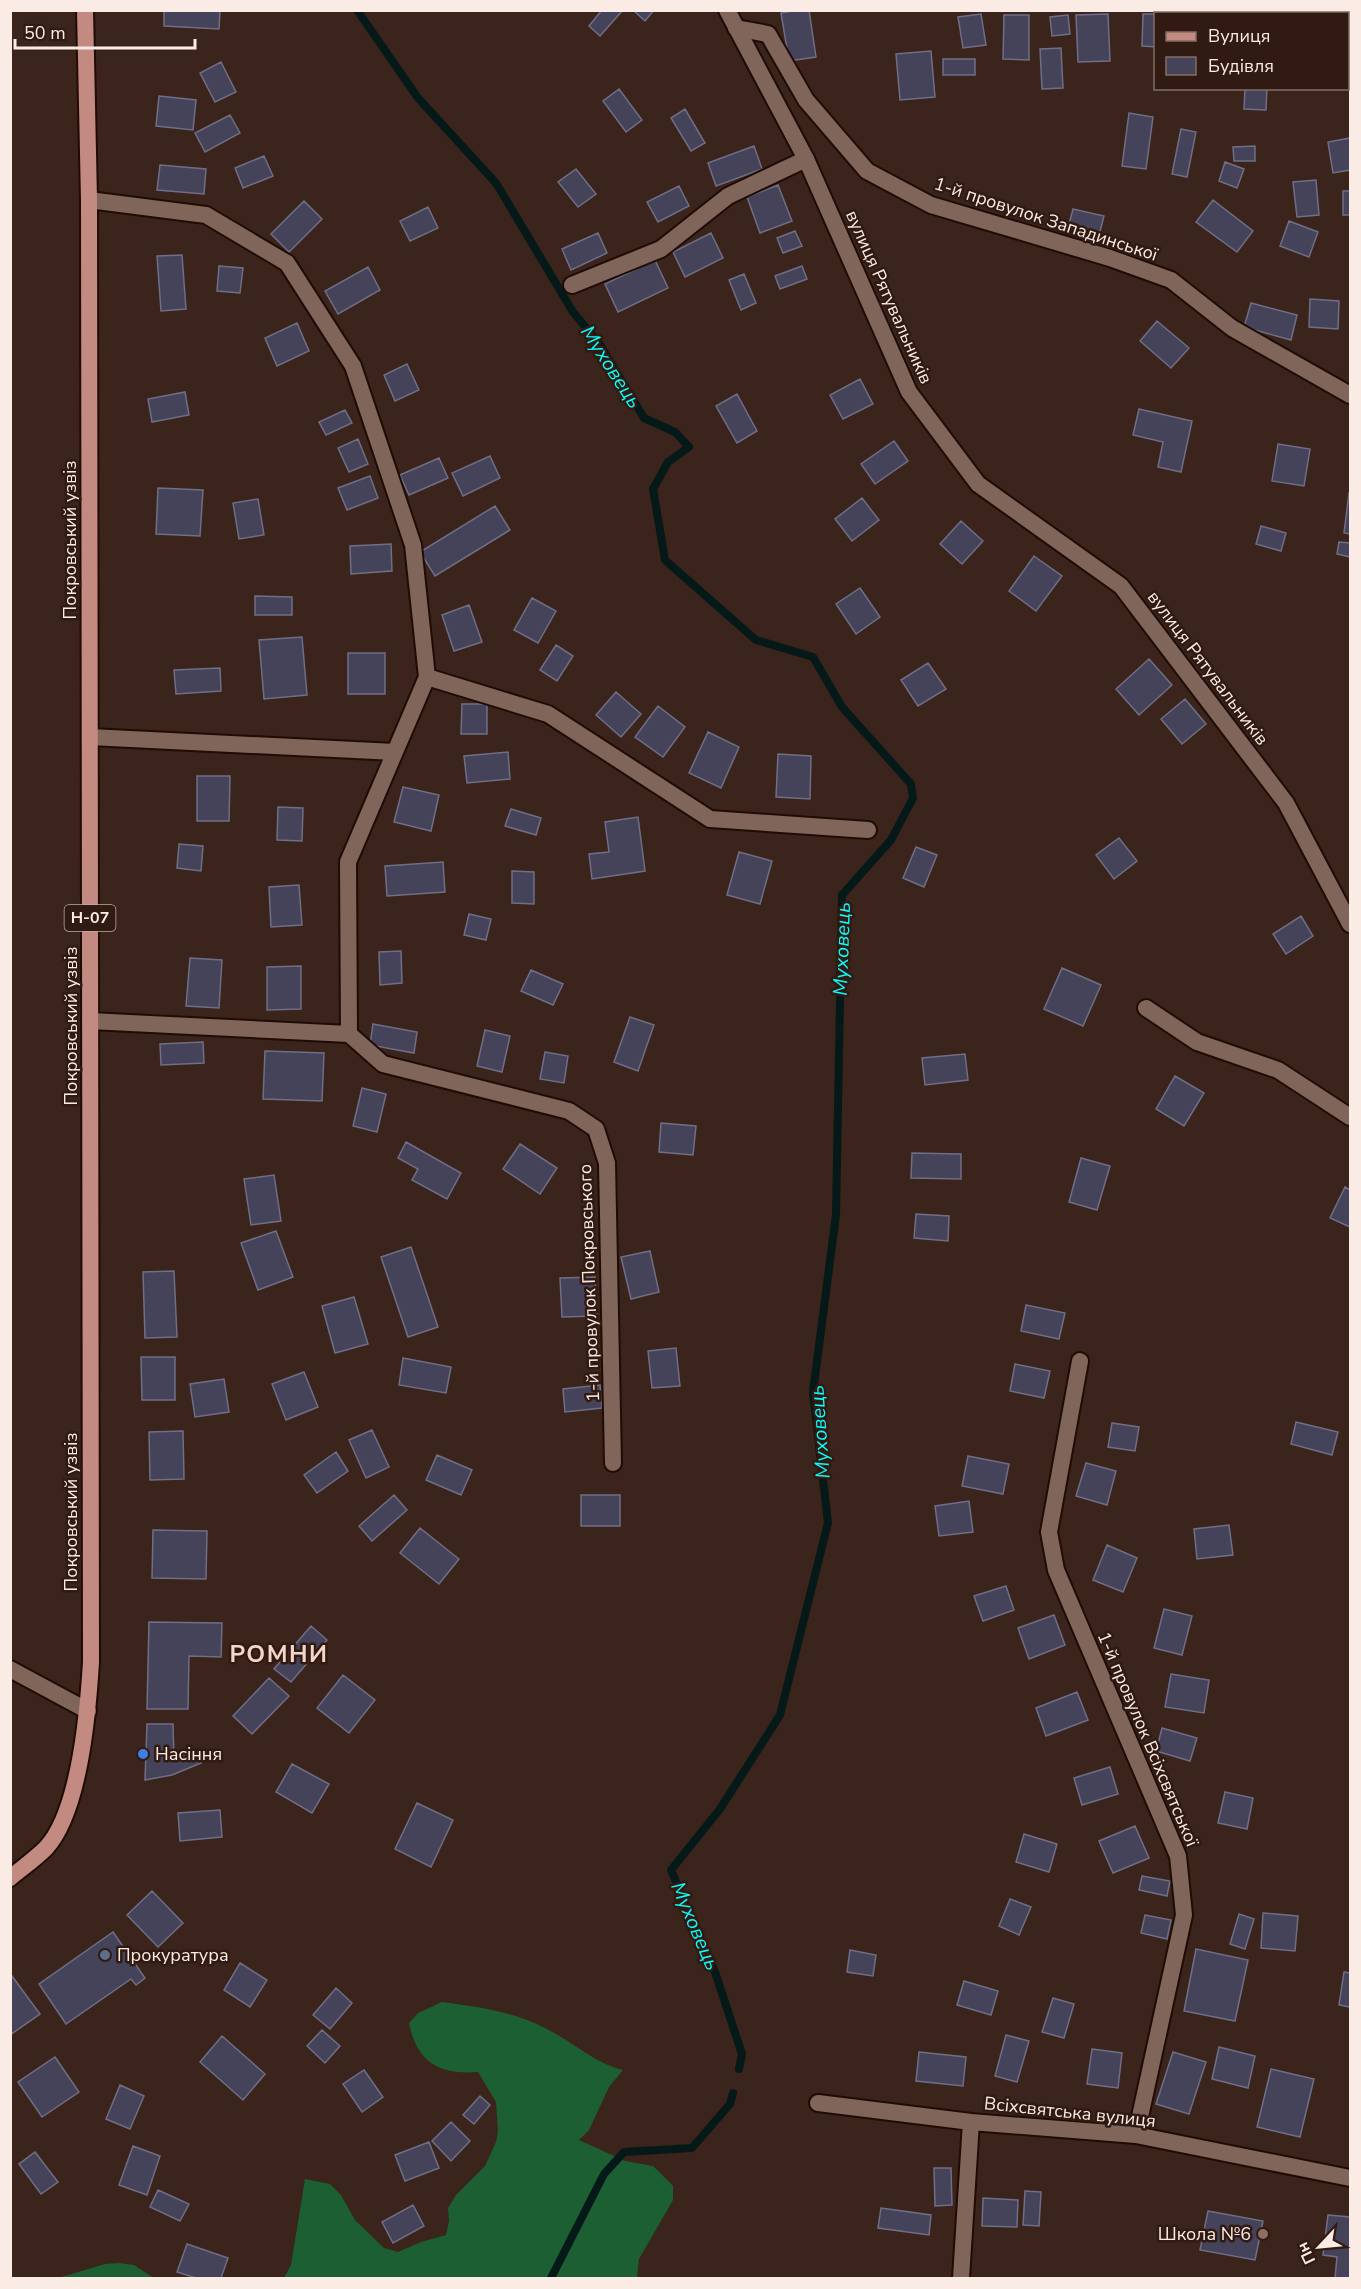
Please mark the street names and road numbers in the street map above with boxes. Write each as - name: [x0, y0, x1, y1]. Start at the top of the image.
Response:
- street label: 1-й провулок Западинської: [931, 171, 1161, 267]
- street label: вулиця Рятувальників: [840, 206, 938, 388]
- street label: Покровський узвіз: [58, 461, 82, 619]
- street label: вулиця Рятувальників: [1142, 586, 1274, 750]
- road number: Н-07: [64, 905, 116, 931]
- street label: Покровський узвіз: [59, 947, 83, 1105]
- street label: 1-й провулок Покровського: [573, 1164, 605, 1402]
- street label: Покровський узвіз: [59, 1433, 83, 1591]
- street label: 1-й провулок Всіхсвятської: [1092, 1628, 1204, 1851]
- street label: Всіхсвятська вулиця: [983, 2091, 1157, 2133]

